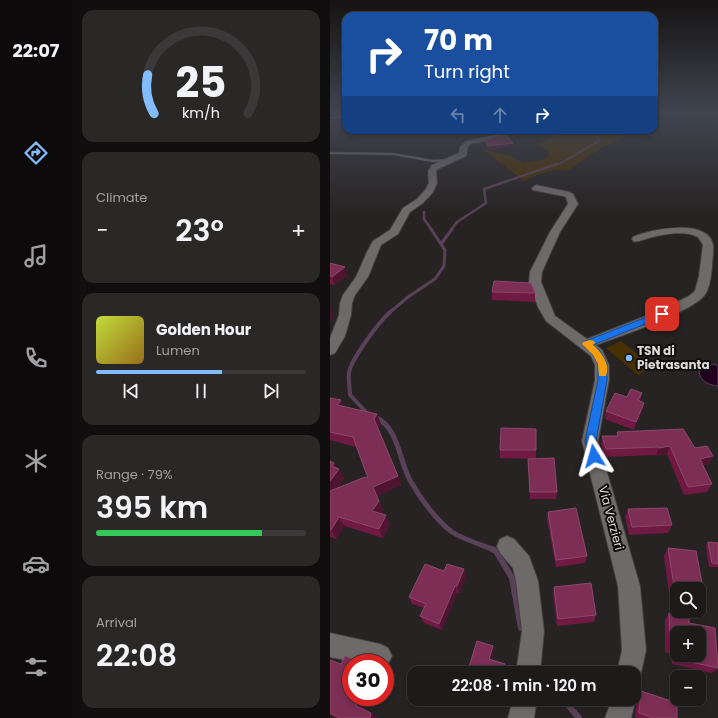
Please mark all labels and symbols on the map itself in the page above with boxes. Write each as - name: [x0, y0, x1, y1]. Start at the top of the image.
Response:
- pin: [645, 297, 679, 331]
- place label: TSN di Pietrasanta: [637, 342, 710, 373]
- marker: TSN di Pietrasanta: [624, 353, 634, 363]
- position arrow: [573, 435, 615, 477]
- street label: Via Verzieri: [595, 484, 628, 552]
- speed limit sign: 30: [342, 654, 394, 706]

